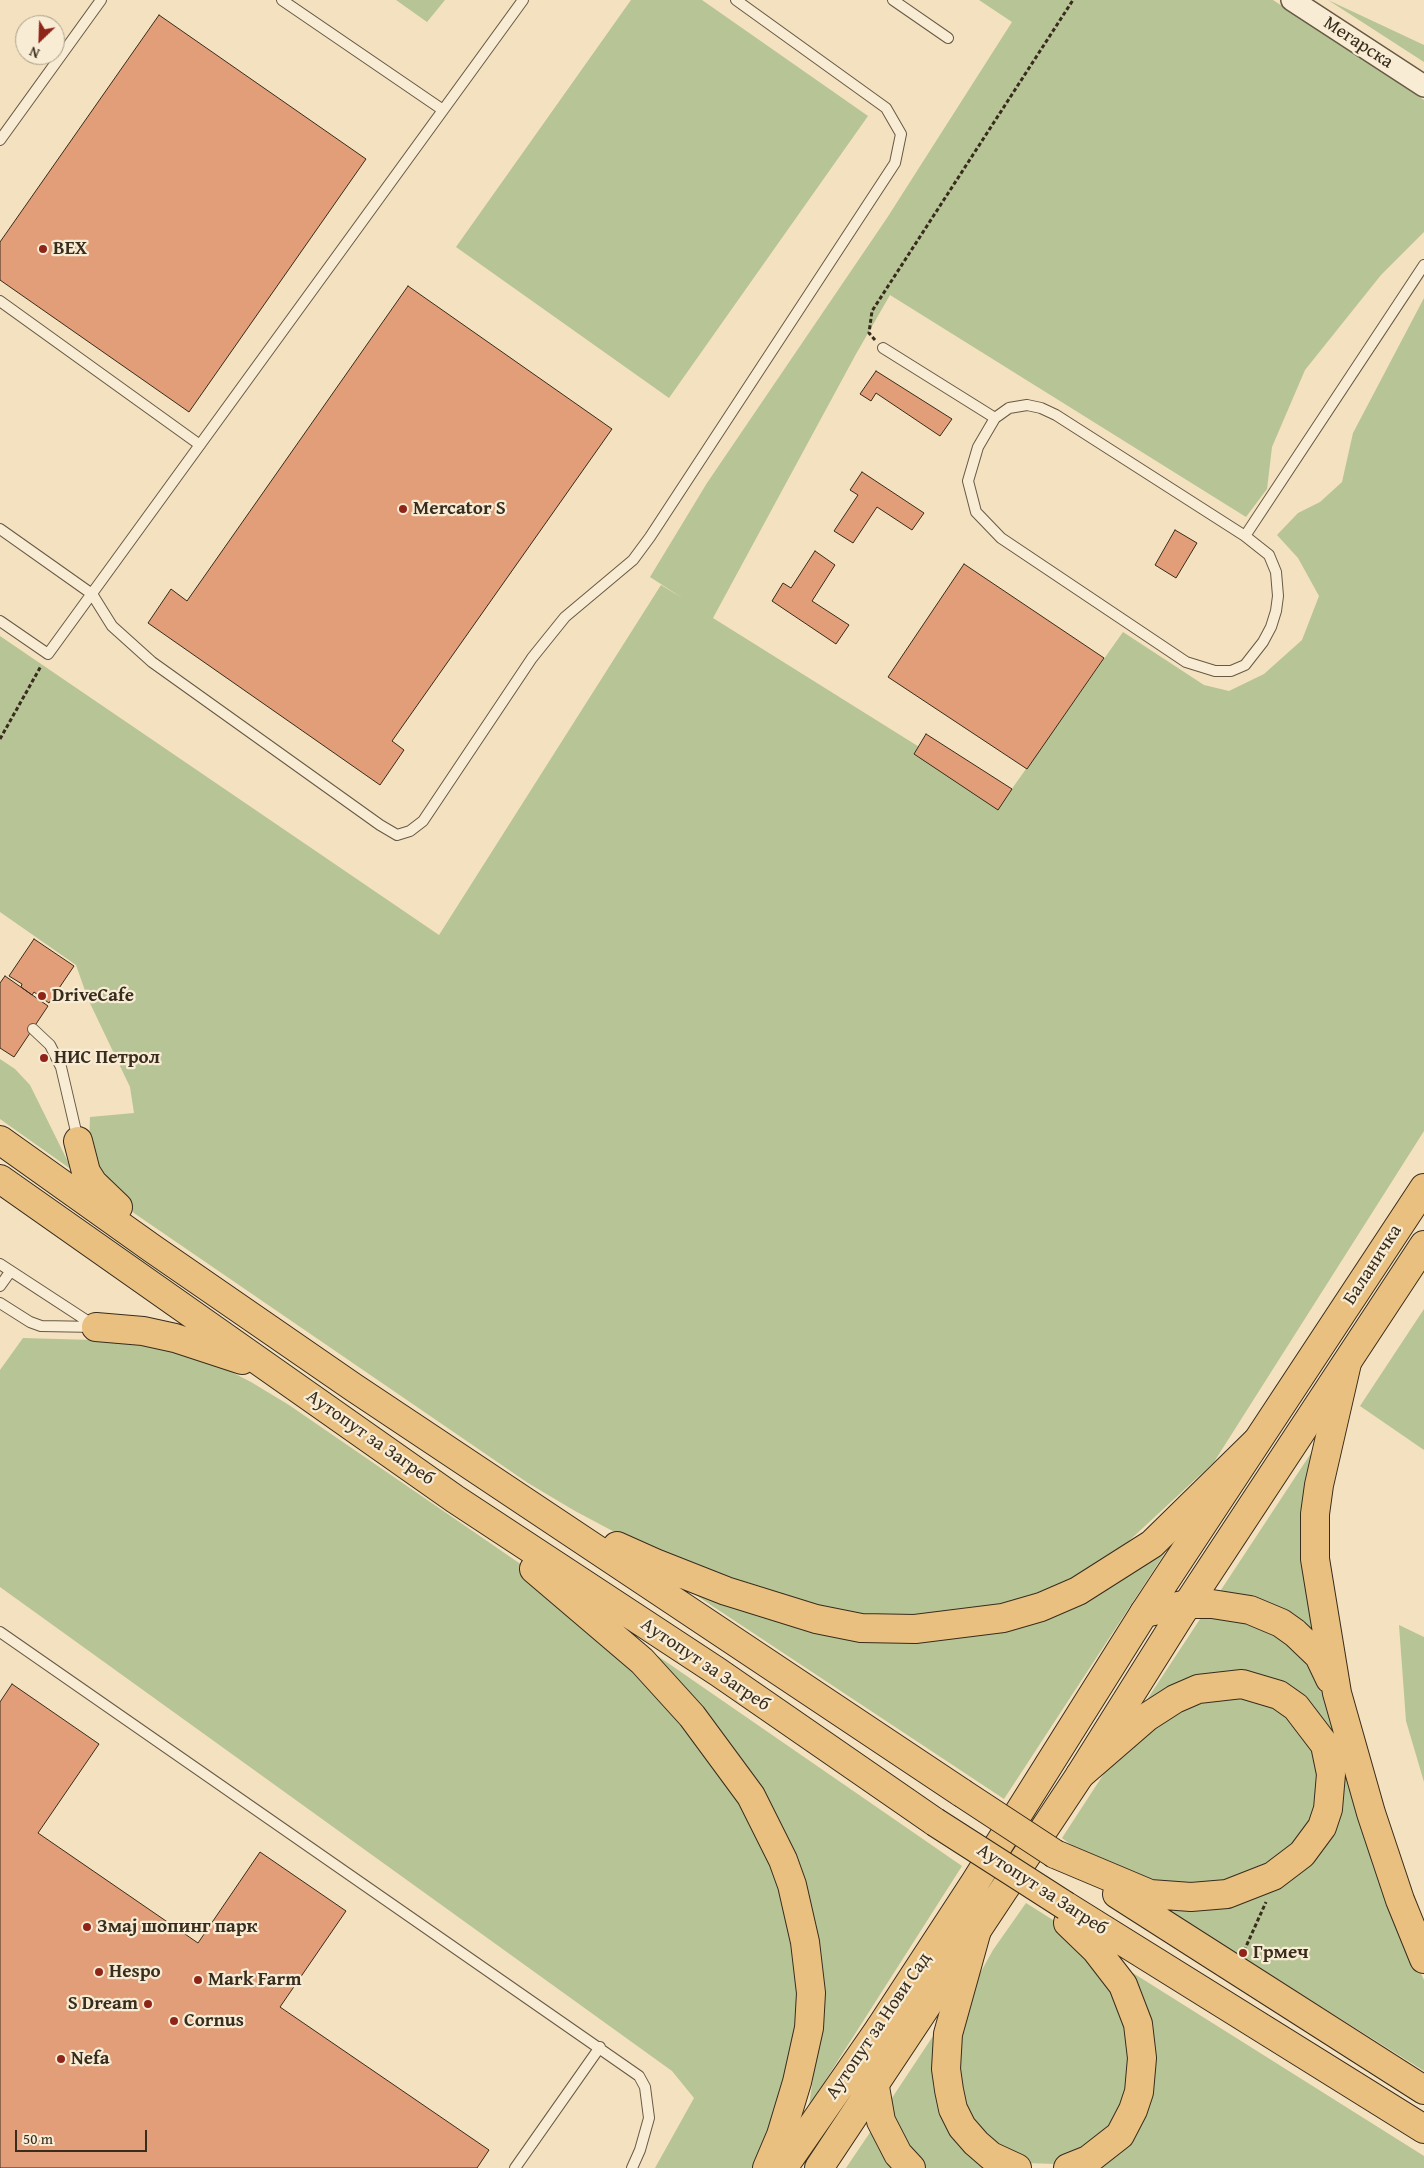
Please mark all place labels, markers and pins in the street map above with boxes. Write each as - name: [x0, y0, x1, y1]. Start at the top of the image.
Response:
- place label: BEX: [53, 238, 87, 260]
- marker: BEX: [37, 243, 49, 255]
- place label: Mercator S: [413, 498, 506, 520]
- marker: Mercator S: [397, 503, 409, 515]
- place label: DriveCafe: [52, 985, 134, 1007]
- marker: DriveCafe: [36, 990, 48, 1002]
- place label: НИС Петрол: [54, 1047, 160, 1069]
- marker: НИС Петрол: [38, 1052, 50, 1064]
- place label: Змај шопинг парк: [97, 1916, 257, 1938]
- marker: Змај шопинг парк: [81, 1921, 93, 1933]
- place label: Грмеч: [1253, 1942, 1308, 1964]
- marker: Грмеч: [1237, 1947, 1249, 1959]
- place label: Hespo: [109, 1961, 161, 1983]
- marker: Hespo: [93, 1966, 105, 1978]
- place label: Mark Farm: [208, 1969, 302, 1991]
- marker: Mark Farm: [192, 1974, 204, 1986]
- place label: S Dream: [68, 1993, 138, 2015]
- marker: S Dream: [142, 1998, 154, 2010]
- place label: Cornus: [184, 2010, 244, 2032]
- marker: Cornus: [168, 2015, 180, 2027]
- place label: Nefa: [71, 2048, 109, 2070]
- marker: Nefa: [55, 2053, 67, 2065]

